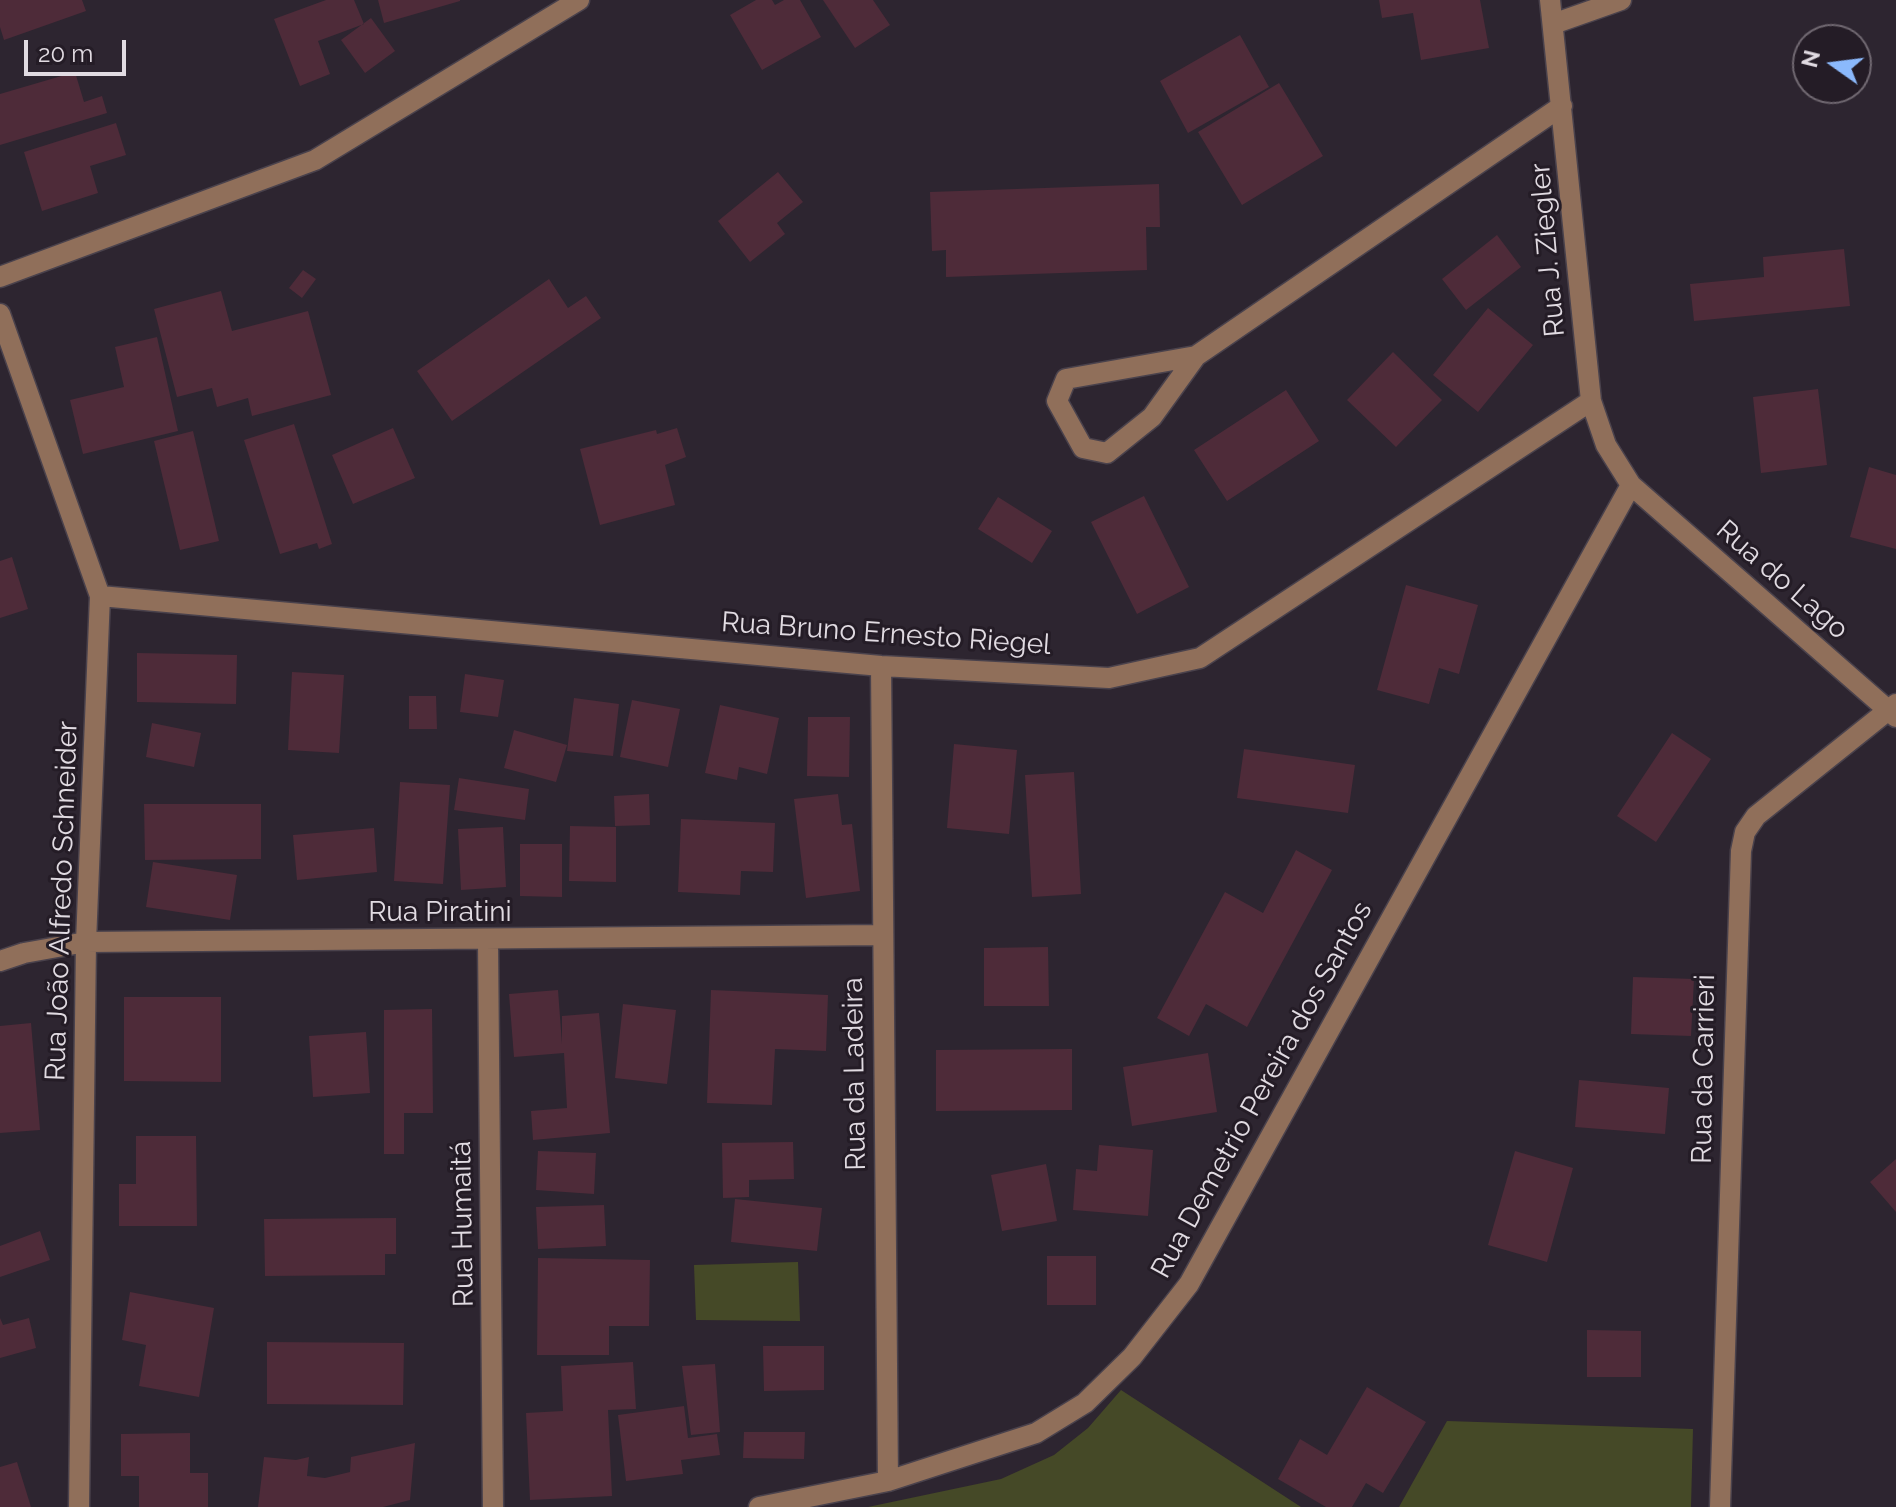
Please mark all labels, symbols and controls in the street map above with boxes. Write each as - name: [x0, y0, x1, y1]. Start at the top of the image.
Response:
- scale bar: [28, 24, 130, 74]
- north arrow: [1792, 24, 1872, 104]
- text: 20 m: [38, 39, 93, 68]
- text: N: [1796, 47, 1825, 70]
- street label: Rua J. Ziegler: [1524, 162, 1572, 338]
- street label: Rua do Lago: [1709, 514, 1855, 646]
- street label: Rua Bruno Ernesto Riegel: [720, 606, 1052, 662]
- street label: Rua João Alfredo Schneider: [39, 720, 85, 1082]
- street label: Rua Piratini: [368, 896, 512, 930]
- street label: Rua Demetrio Pereira dos Santos: [1144, 896, 1380, 1284]
- street label: Rua da Carrieri: [1686, 974, 1722, 1164]
- street label: Rua da Ladeira: [837, 977, 873, 1171]
- street label: Rua Humaitá: [445, 1141, 481, 1307]

